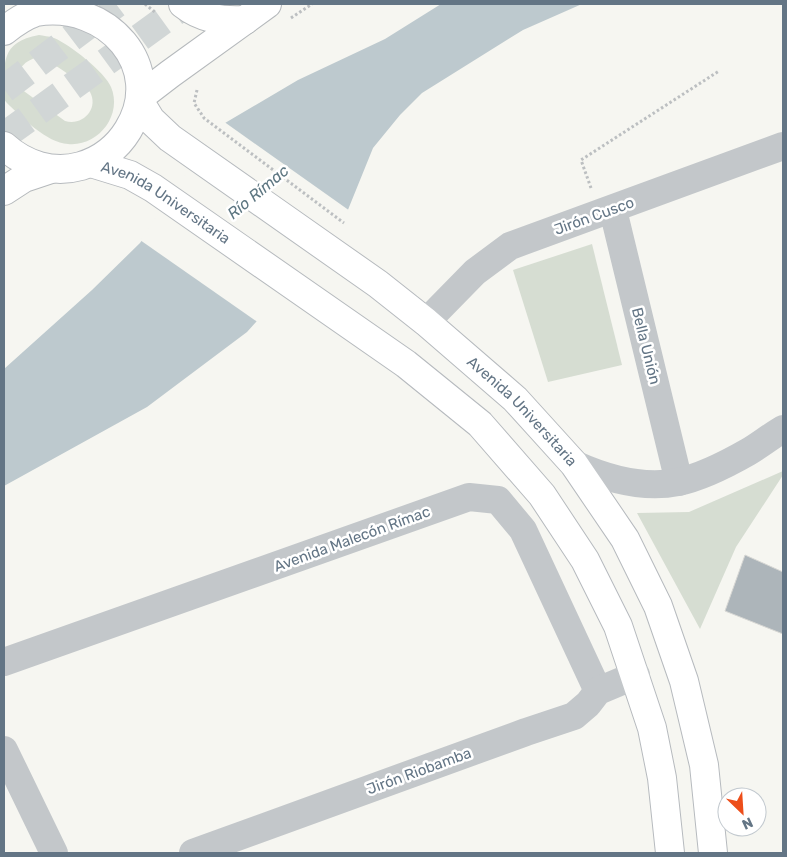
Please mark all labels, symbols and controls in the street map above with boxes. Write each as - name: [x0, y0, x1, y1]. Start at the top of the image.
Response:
- street label: Avenida Universitaria: [99, 158, 234, 248]
- water label: Río Rímac: [223, 161, 293, 223]
- street label: Jirón Cusco: [552, 193, 636, 239]
- street label: Bella Unión: [628, 306, 664, 386]
- street label: Avenida Universitaria: [463, 353, 581, 470]
- street label: Avenida Malecón Rímac: [271, 502, 433, 576]
- street label: Jirón Riobamba: [364, 744, 474, 798]
- north arrow: [717, 787, 767, 837]
- text: N: [739, 813, 755, 833]

